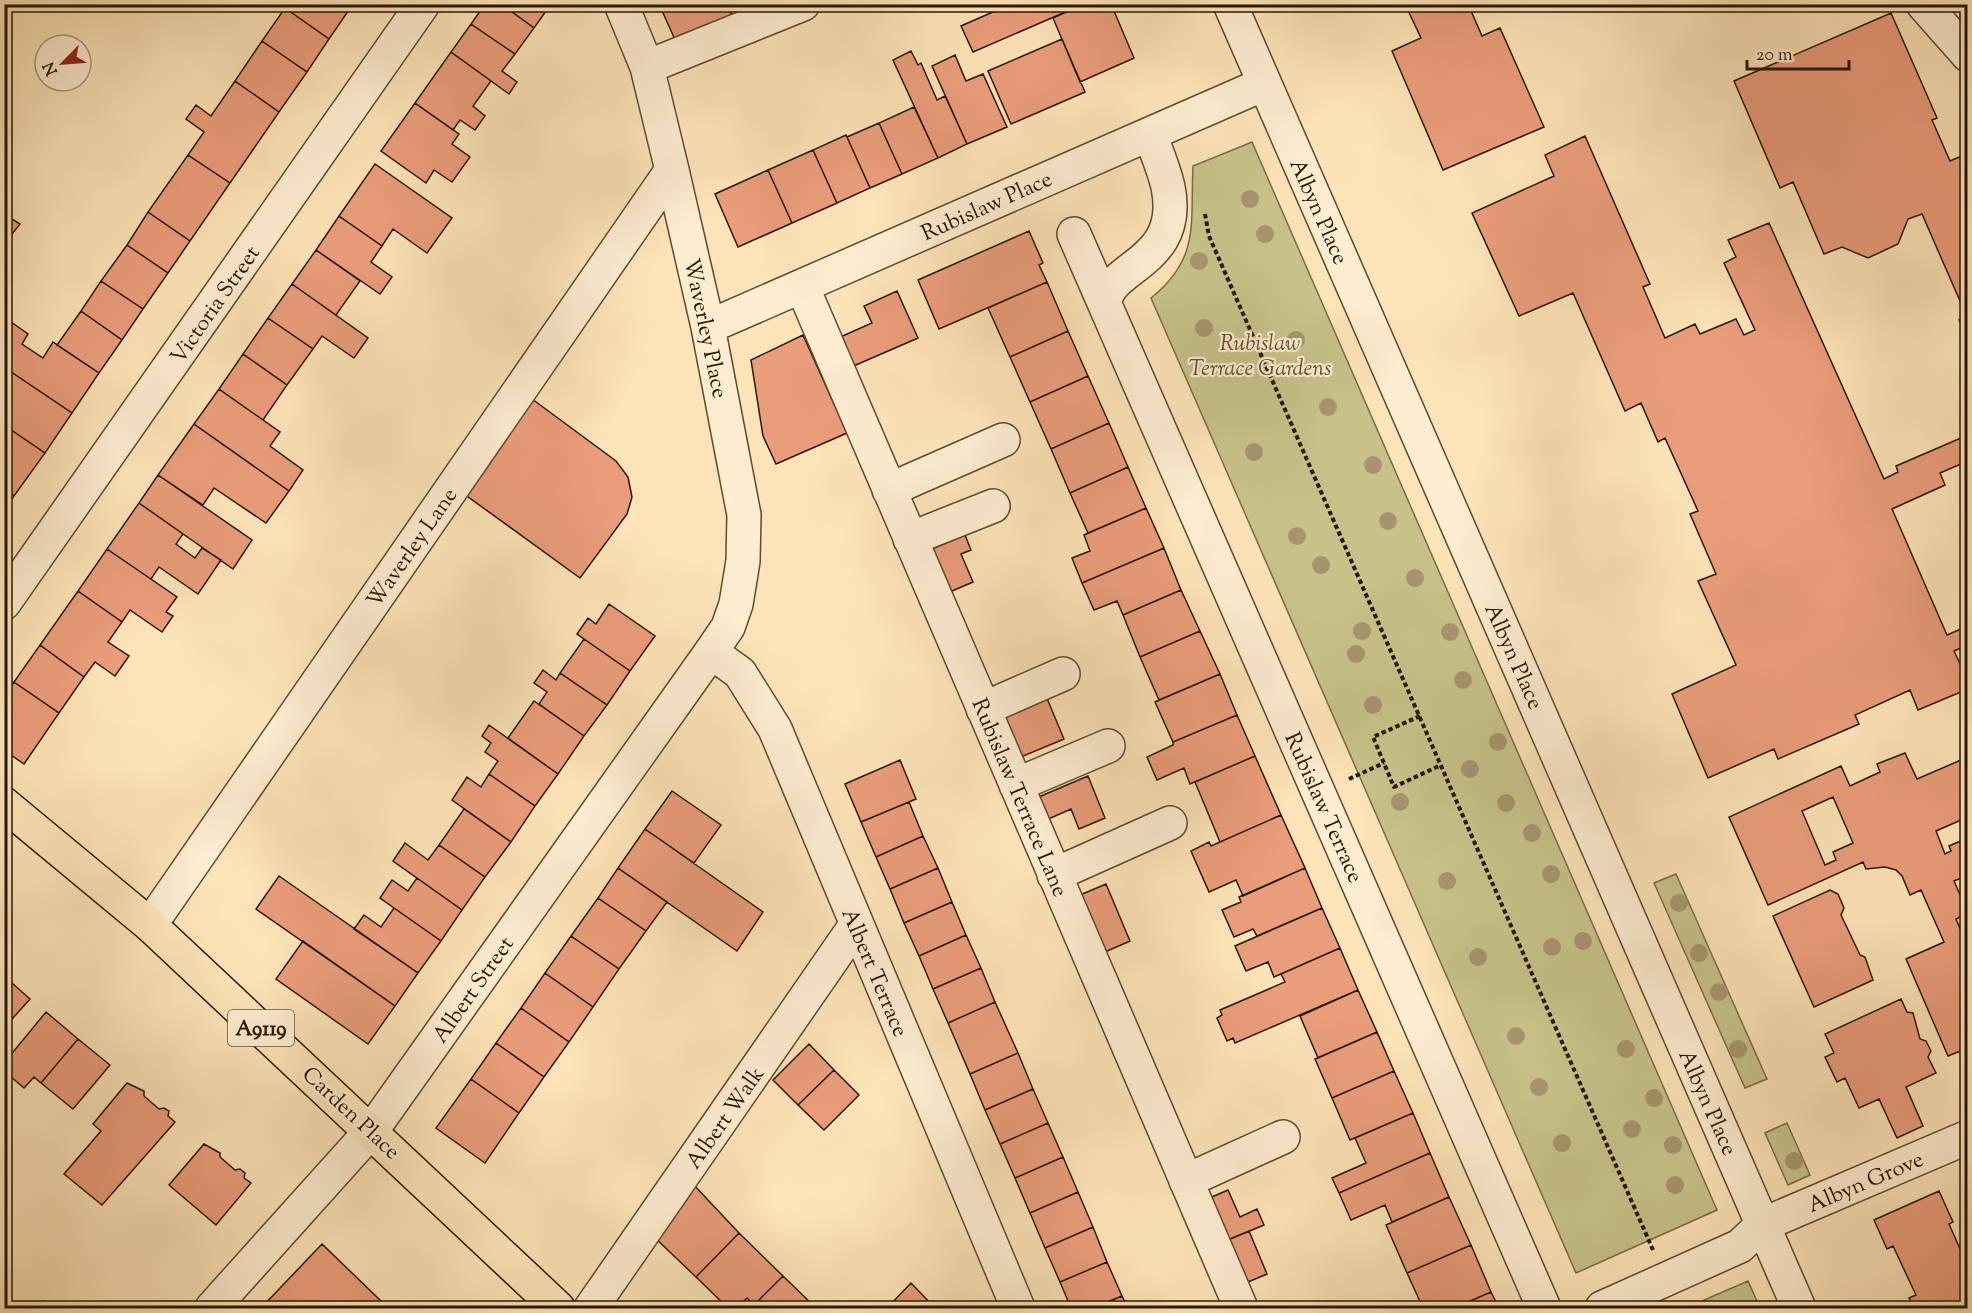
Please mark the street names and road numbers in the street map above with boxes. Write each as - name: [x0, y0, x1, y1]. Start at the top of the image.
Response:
- street label: Albyn Place: [1280, 154, 1355, 270]
- street label: Rubislaw Place: [917, 165, 1058, 251]
- street label: Victoria Street: [164, 240, 269, 371]
- street label: Waverley Place: [674, 256, 735, 402]
- street label: Waverley Lane: [360, 482, 467, 615]
- street label: Albyn Place: [1475, 599, 1550, 715]
- street label: Rubislaw Terrace Lane: [962, 694, 1075, 903]
- street label: Rubislaw Terrace: [1275, 728, 1370, 889]
- street label: Albert Terrace: [832, 904, 915, 1043]
- street label: Albert Street: [426, 930, 523, 1051]
- road number: A9119: [228, 1010, 294, 1046]
- street label: Albyn Place: [1669, 1045, 1744, 1161]
- street label: Carden Place: [294, 1060, 406, 1168]
- street label: Albert Walk: [679, 1061, 774, 1176]
- street label: Albyn Grove: [1803, 1145, 1929, 1223]

